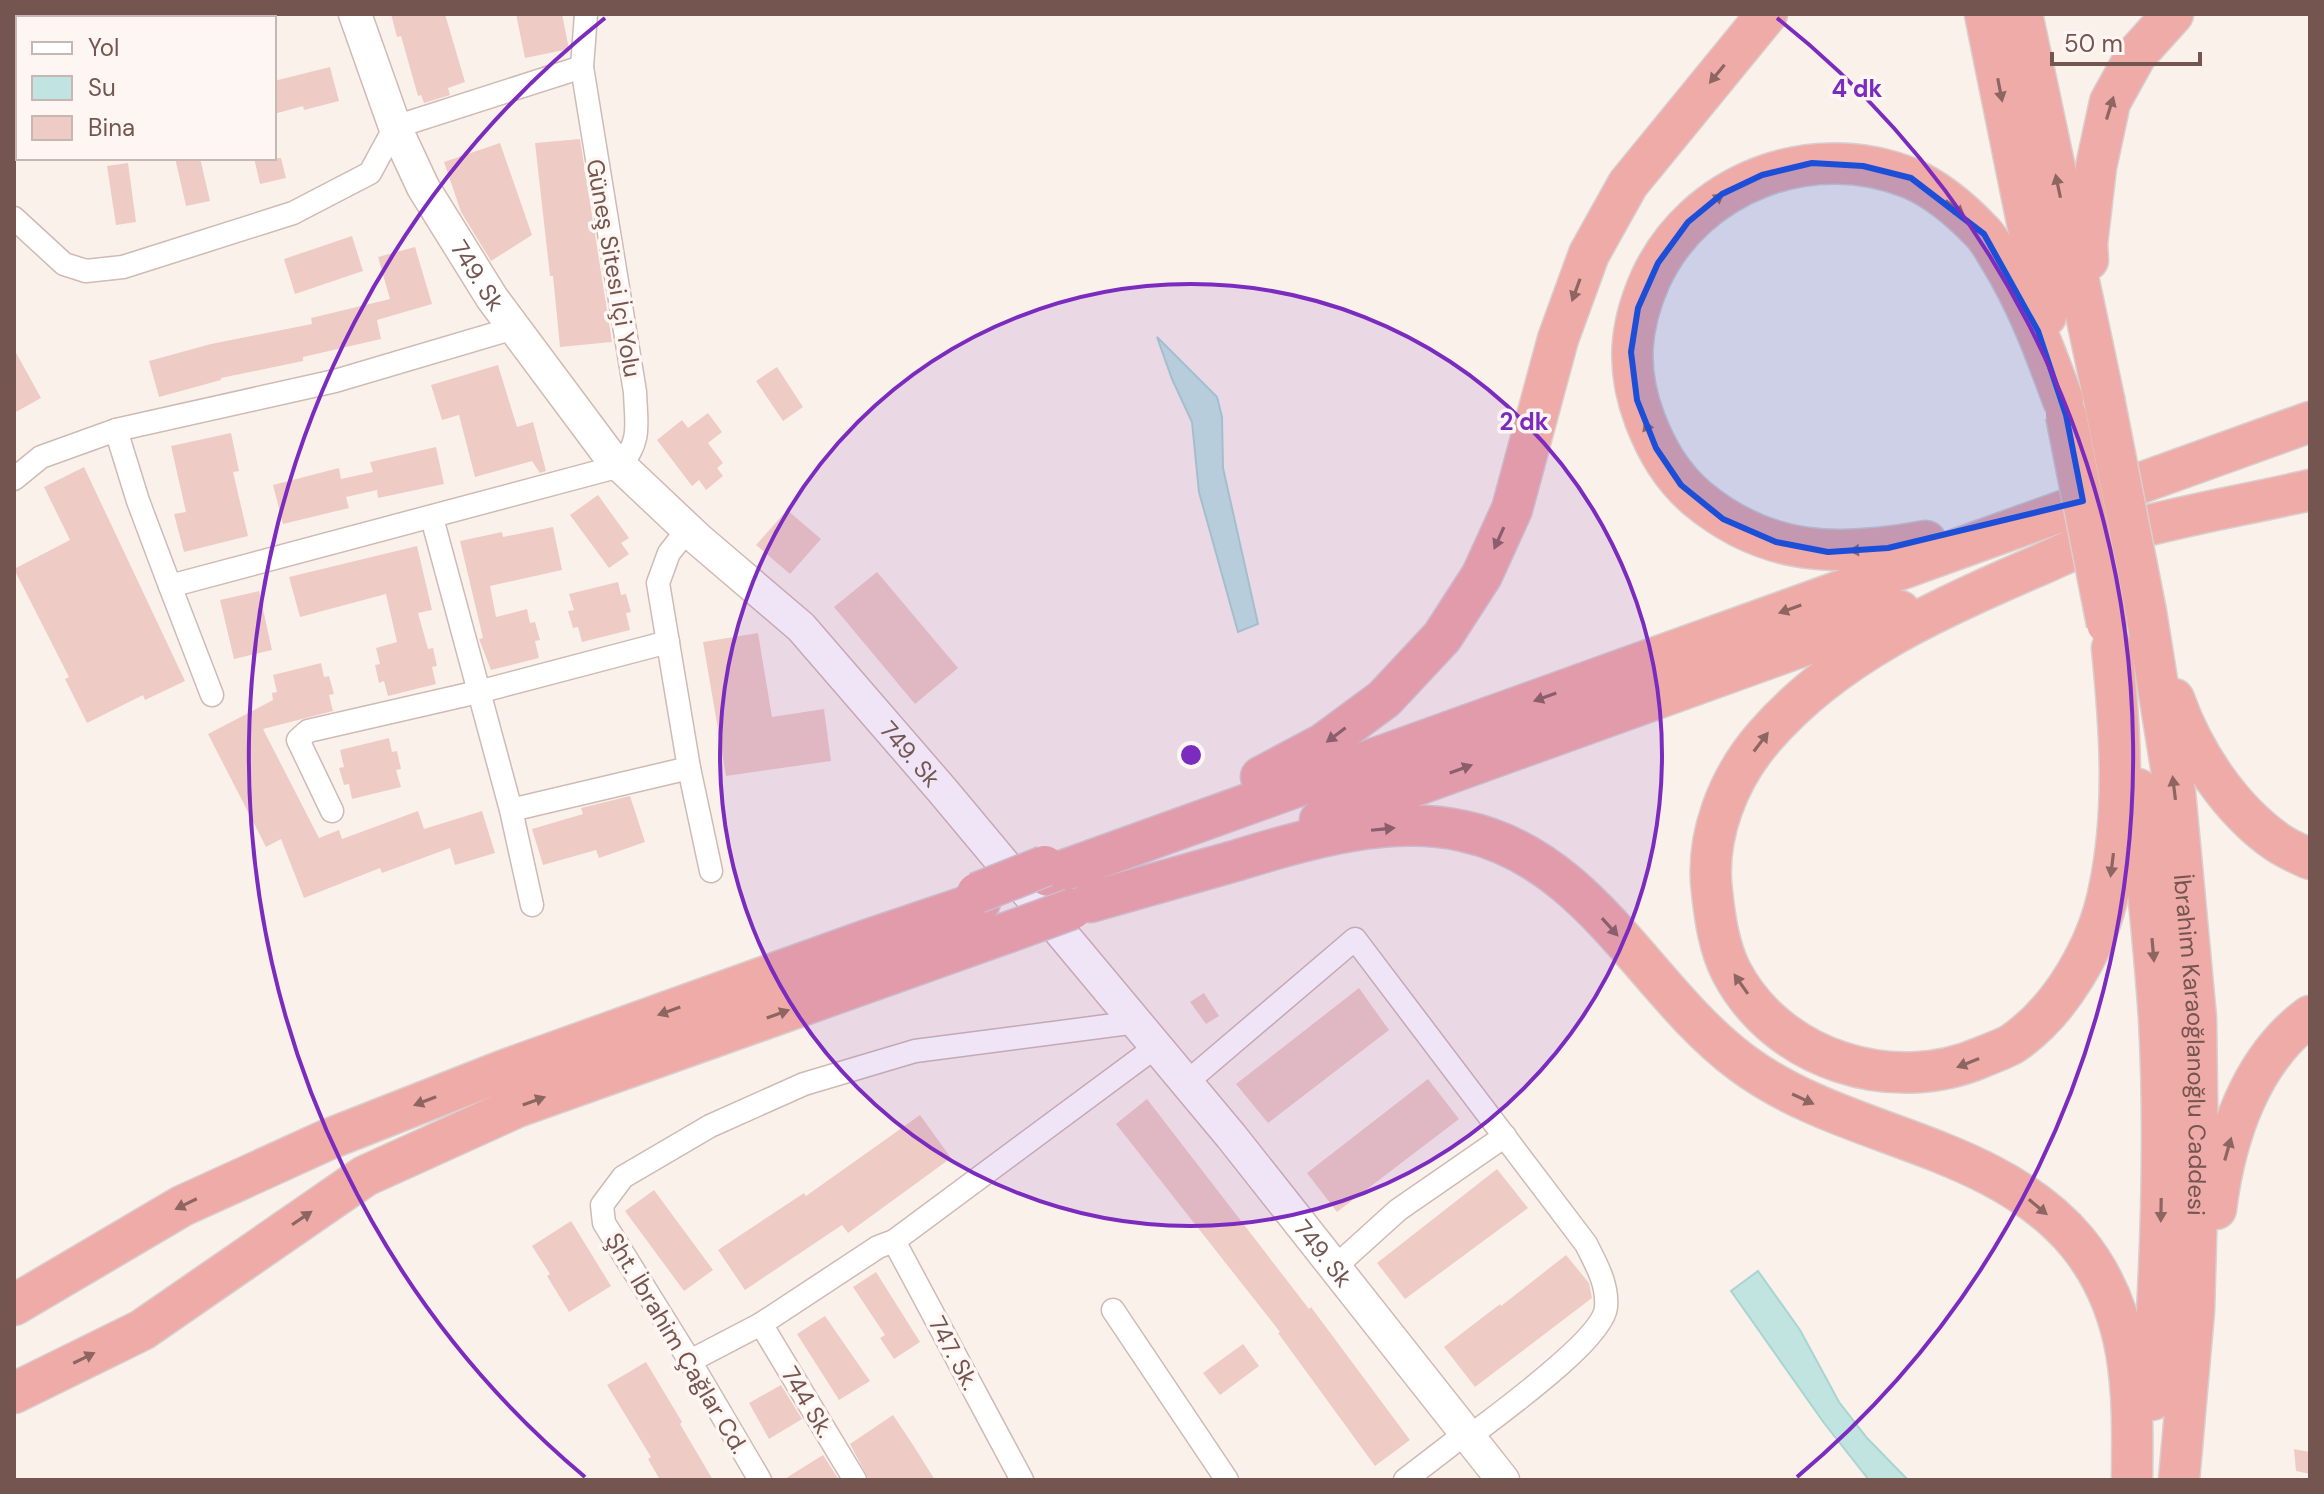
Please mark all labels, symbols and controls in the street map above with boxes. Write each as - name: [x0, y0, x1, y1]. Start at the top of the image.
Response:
- legend: [16, 16, 276, 160]
- scale bar: [2052, 16, 2200, 66]
- text: 50 m: [2064, 28, 2123, 59]
- text: Yol: [88, 32, 119, 63]
- one-way arrow: [1709, 64, 1726, 84]
- text: Su: [88, 72, 116, 103]
- text: 4 dk: [1832, 73, 1883, 104]
- one-way arrow: [1995, 78, 2007, 103]
- one-way arrow: [2104, 96, 2117, 120]
- text: Bina: [88, 112, 135, 143]
- street label: Güneş Sitesi İçi Yolu: [580, 156, 648, 380]
- one-way arrow: [2052, 174, 2064, 199]
- one-way arrow: [1704, 194, 1724, 210]
- one-way arrow: [1944, 200, 1965, 217]
- street label: 749. Sk: [444, 234, 512, 317]
- one-way arrow: [1569, 278, 1581, 302]
- text: 2 dk: [1499, 406, 1549, 437]
- one-way arrow: [1642, 420, 1655, 444]
- one-way arrow: [1492, 526, 1506, 550]
- one-way arrow: [1848, 544, 1873, 557]
- one-way arrow: [1778, 603, 1802, 615]
- one-way arrow: [1533, 691, 1557, 703]
- street label: 749. Sk: [874, 714, 948, 793]
- one-way arrow: [1325, 727, 1346, 742]
- one-way arrow: [1752, 732, 1768, 752]
- centre of rings: [1177, 741, 1205, 769]
- one-way arrow: [1449, 762, 1473, 775]
- one-way arrow: [2168, 775, 2181, 800]
- one-way arrow: [1370, 822, 1395, 835]
- one-way arrow: [2106, 853, 2119, 878]
- street label: İbrahim Karaoğlanoğlu Caddesi: [2167, 873, 2214, 1216]
- one-way arrow: [1601, 917, 1619, 936]
- one-way arrow: [2146, 938, 2159, 963]
- one-way arrow: [1733, 973, 1749, 994]
- one-way arrow: [656, 1005, 680, 1018]
- one-way arrow: [767, 1007, 791, 1020]
- one-way arrow: [1955, 1057, 1979, 1070]
- one-way arrow: [1791, 1092, 1814, 1105]
- one-way arrow: [413, 1095, 437, 1108]
- one-way arrow: [522, 1095, 546, 1107]
- one-way arrow: [2223, 1136, 2235, 1161]
- one-way arrow: [175, 1197, 198, 1211]
- one-way arrow: [2028, 1198, 2048, 1215]
- one-way arrow: [2154, 1198, 2167, 1223]
- one-way arrow: [292, 1211, 313, 1226]
- street label: 749. Sk: [1287, 1213, 1360, 1293]
- street label: Şht. İbrahim Çağlar Cd.: [599, 1227, 755, 1459]
- street label: 747. Sk.: [922, 1311, 986, 1395]
- one-way arrow: [72, 1351, 95, 1365]
- street label: 744 Sk.: [775, 1361, 841, 1443]

